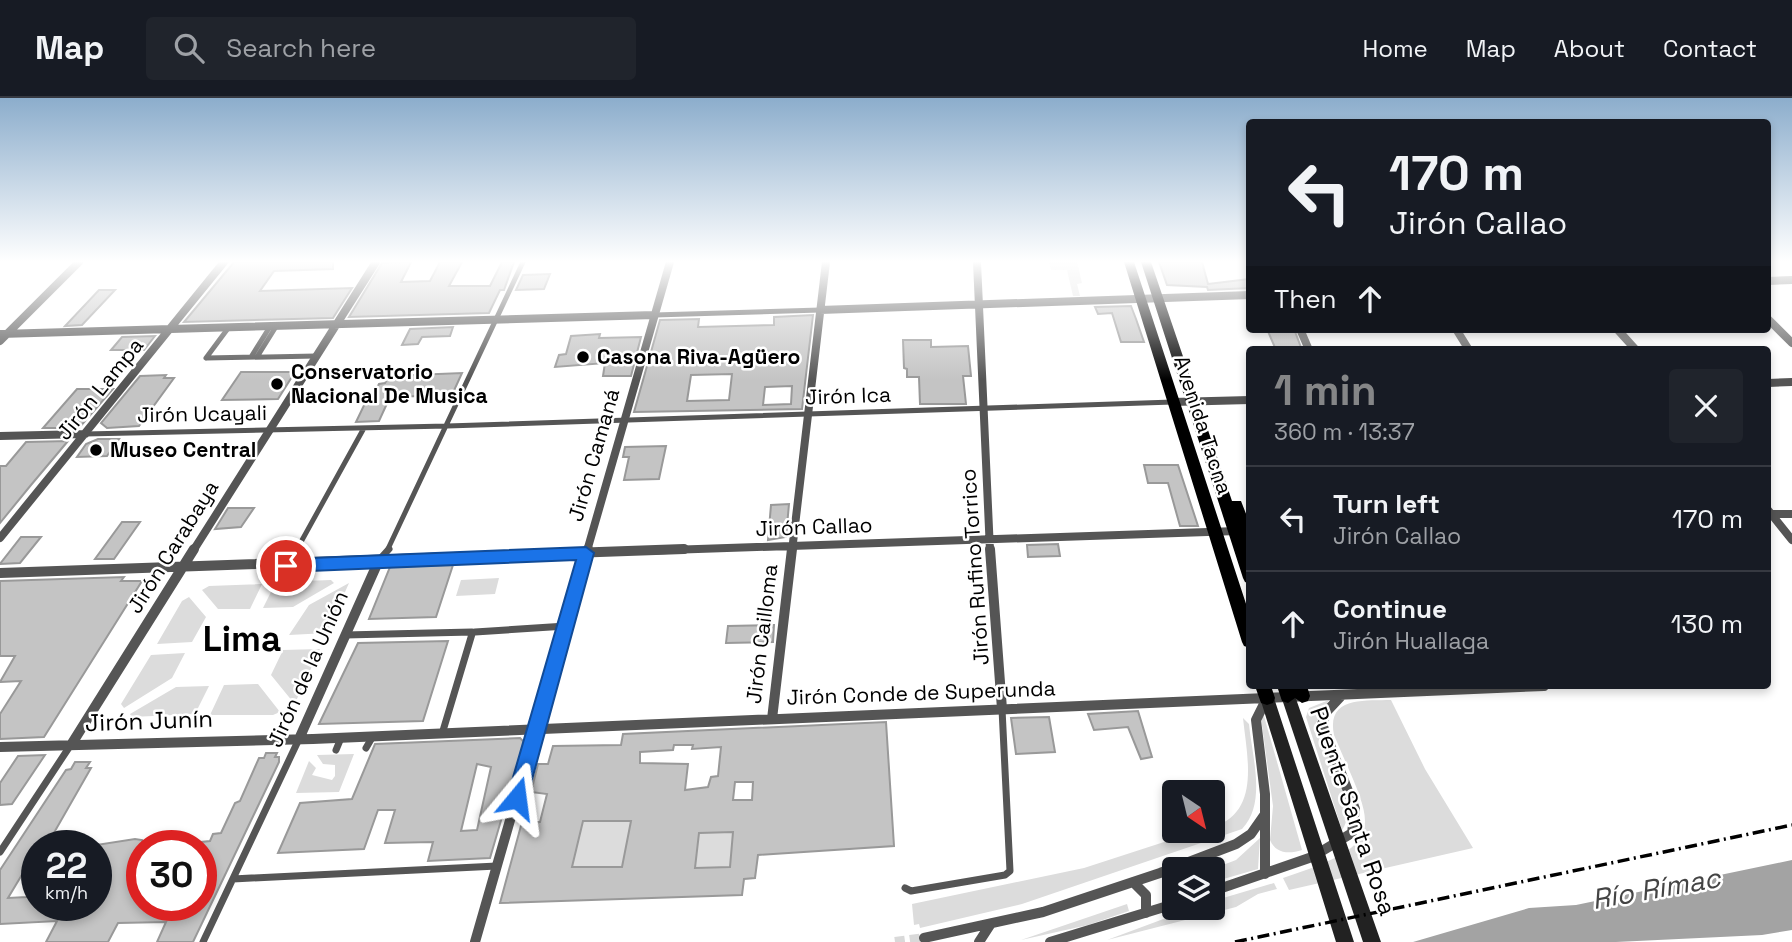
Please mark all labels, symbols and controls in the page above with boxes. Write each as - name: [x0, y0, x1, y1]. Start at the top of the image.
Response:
- search box: [146, 17, 636, 80]
- text: Map: [35, 27, 104, 69]
- icon: search: [170, 29, 208, 67]
- text: Search here: [226, 31, 376, 65]
- text: Home: [1362, 33, 1428, 64]
- text: Map: [1466, 33, 1516, 64]
- text: About: [1554, 33, 1625, 64]
- text: Contact: [1663, 33, 1757, 64]
- text: 170 m: [1389, 142, 1524, 204]
- icon: left: [1274, 147, 1365, 238]
- text: Jirón Callao: [1389, 203, 1567, 243]
- icon: ahead: [1351, 280, 1389, 318]
- text: Then: [1274, 282, 1337, 316]
- street label: Jirón Lampa: [50, 332, 149, 445]
- place label: Casona Riva-Agüero: [597, 343, 800, 370]
- marker: Casona Riva-Agüero: [575, 349, 591, 365]
- street label: Avenida Tacna: [1168, 352, 1239, 498]
- place label: Conservatorio Nacional De Musica: [291, 358, 488, 409]
- text: 1 min: [1274, 364, 1377, 417]
- button: close: [1669, 369, 1743, 443]
- marker: Conservatorio Nacional De Musica: [269, 376, 285, 392]
- street label: Jirón Ica: [804, 381, 892, 410]
- street label: Jirón Camaná: [562, 385, 625, 524]
- street label: Jirón Ucayali: [137, 399, 267, 428]
- text: 360 m · 13:37: [1274, 417, 1415, 447]
- place label: Museo Central: [110, 436, 256, 463]
- marker: Museo Central: [88, 442, 104, 458]
- street label: Jirón Rufino Torrico: [954, 468, 995, 666]
- street label: Jirón Carabaya: [121, 475, 224, 618]
- text: Turn left: [1333, 487, 1440, 521]
- icon: left: [1274, 500, 1312, 538]
- text: 170 m: [1672, 502, 1743, 536]
- street label: Jirón Callao: [755, 511, 873, 542]
- text: Jirón Callao: [1333, 521, 1461, 551]
- pin: [256, 536, 316, 596]
- icon: arrive: [267, 547, 305, 585]
- street label: Jirón Cailloma: [740, 563, 783, 705]
- street label: Jirón de la Unión: [261, 586, 354, 751]
- text: Continue: [1333, 592, 1447, 626]
- icon: ahead: [1274, 605, 1312, 643]
- text: 130 m: [1671, 607, 1743, 641]
- district label: Lima: [203, 617, 281, 661]
- text: Jirón Huallaga: [1333, 626, 1489, 656]
- street label: Jirón Conde de Superunda: [786, 674, 1056, 711]
- street label: Puente Santa Rosa: [1303, 702, 1404, 920]
- street label: Jirón Junín: [84, 703, 214, 738]
- position arrow: [480, 761, 554, 835]
- north arrow: [1162, 780, 1225, 844]
- map controls: [1162, 780, 1225, 920]
- speed limit sign: 30: [126, 830, 217, 921]
- text: 22: [46, 844, 87, 888]
- button: layers: [1162, 857, 1225, 920]
- water label: Río Rímac: [1589, 859, 1724, 917]
- text: km/h: [45, 881, 88, 904]

